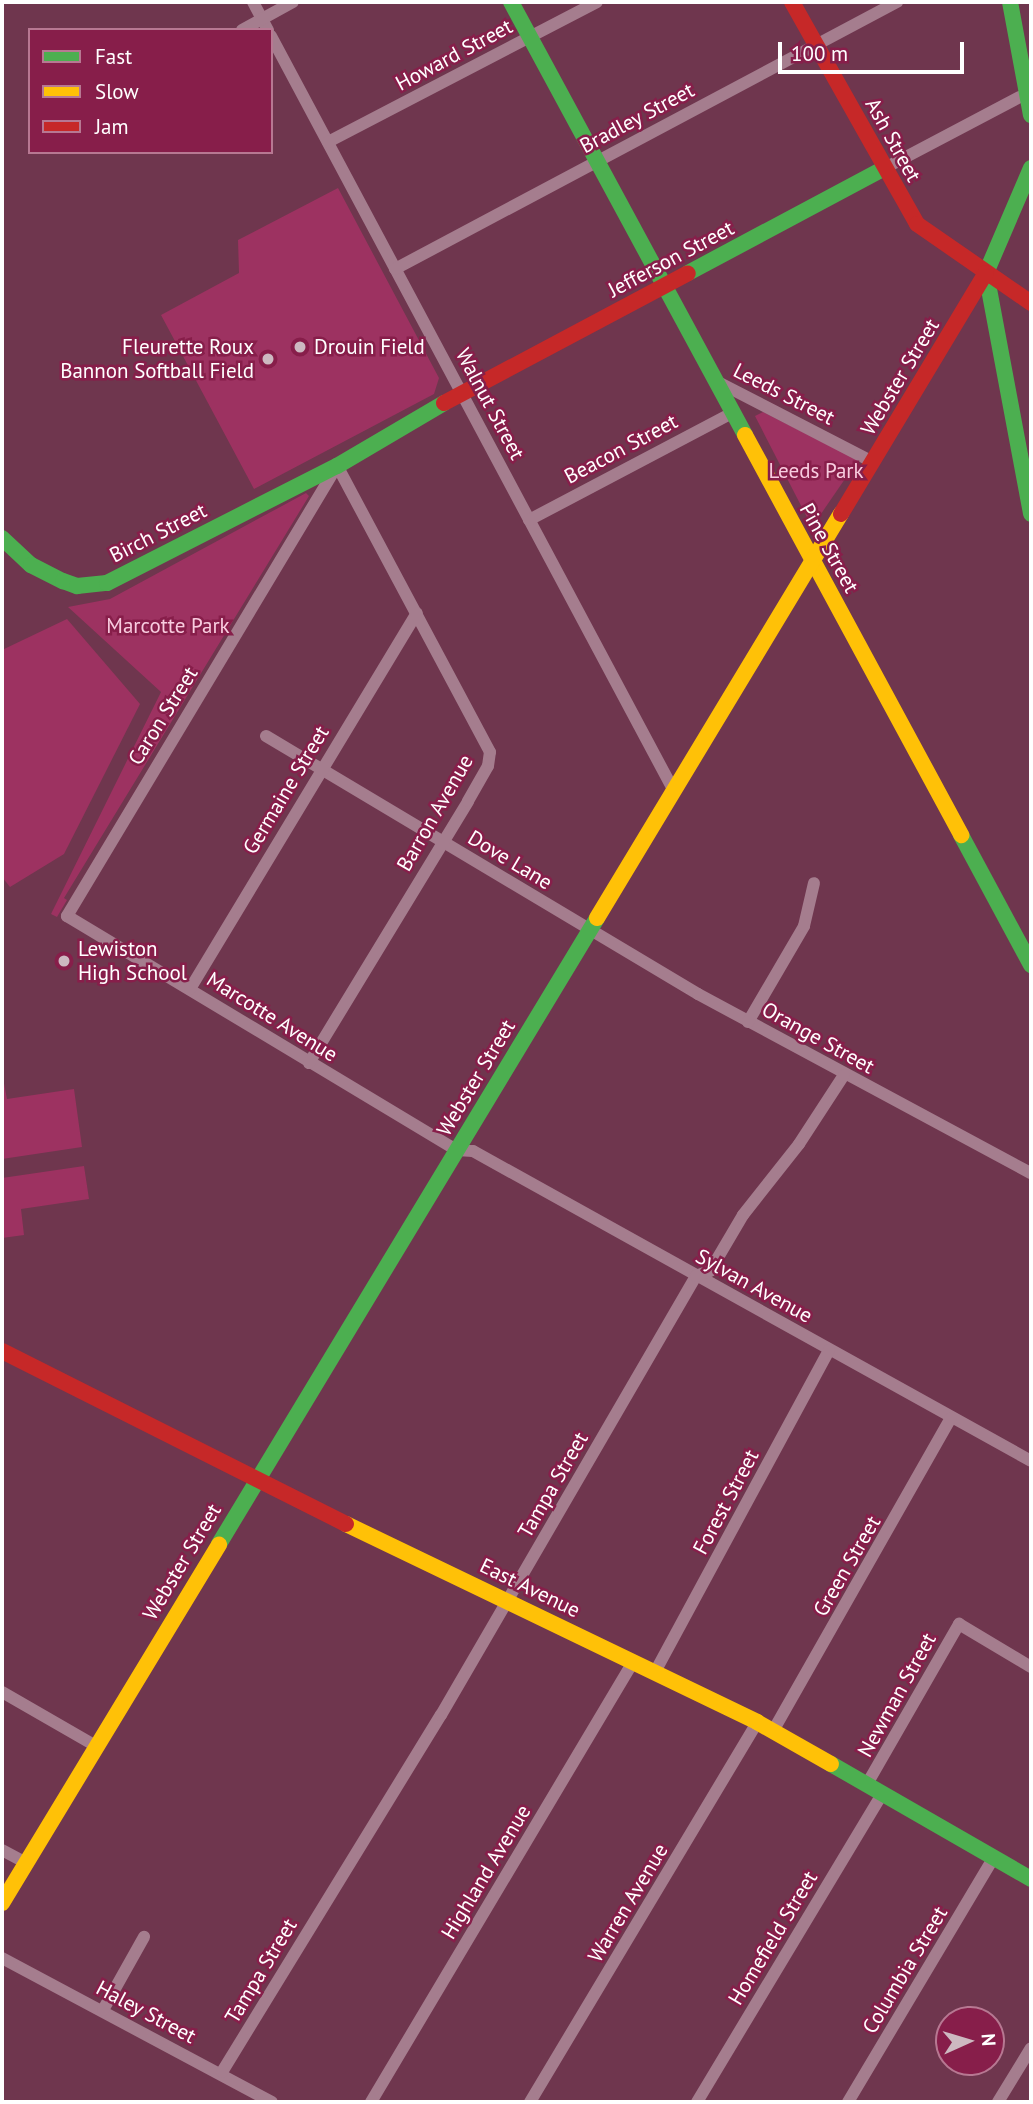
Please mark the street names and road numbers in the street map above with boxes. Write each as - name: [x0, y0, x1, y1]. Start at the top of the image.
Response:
- street label: Howard Street: [391, 14, 517, 96]
- street label: Bradley Street: [575, 77, 699, 159]
- street label: Ash Street: [860, 94, 926, 186]
- street label: Jefferson Street: [604, 215, 738, 303]
- street label: Webster Street: [855, 314, 945, 440]
- street label: Walnut Street: [450, 344, 530, 464]
- street label: Leeds Street: [729, 358, 839, 430]
- street label: Beacon Street: [560, 409, 682, 489]
- street label: Birch Street: [105, 498, 211, 568]
- street label: Pine Street: [794, 499, 864, 597]
- street label: Caron Street: [123, 662, 203, 770]
- street label: Germaine Street: [238, 721, 334, 859]
- street label: Barron Avenue: [391, 750, 479, 876]
- street label: Dove Lane: [463, 825, 557, 895]
- street label: Marcotte Avenue: [202, 966, 342, 1068]
- street label: Orange Street: [757, 997, 879, 1079]
- street label: Webster Street: [431, 1015, 521, 1141]
- street label: Sylvan Avenue: [691, 1243, 817, 1329]
- street label: Tampa Street: [513, 1428, 593, 1542]
- street label: Forest Street: [688, 1445, 764, 1559]
- street label: Webster Street: [137, 1499, 227, 1625]
- street label: Green Street: [808, 1511, 886, 1621]
- street label: East Avenue: [476, 1553, 584, 1623]
- street label: Newman Street: [852, 1628, 942, 1762]
- street label: Highland Avenue: [436, 1800, 536, 1944]
- street label: Warren Avenue: [583, 1839, 673, 1967]
- street label: Homefield Street: [723, 1866, 823, 2010]
- street label: Columbia Street: [857, 1902, 953, 2038]
- street label: Tampa Street: [220, 1914, 302, 2028]
- street label: Haley Street: [92, 1975, 200, 2049]

